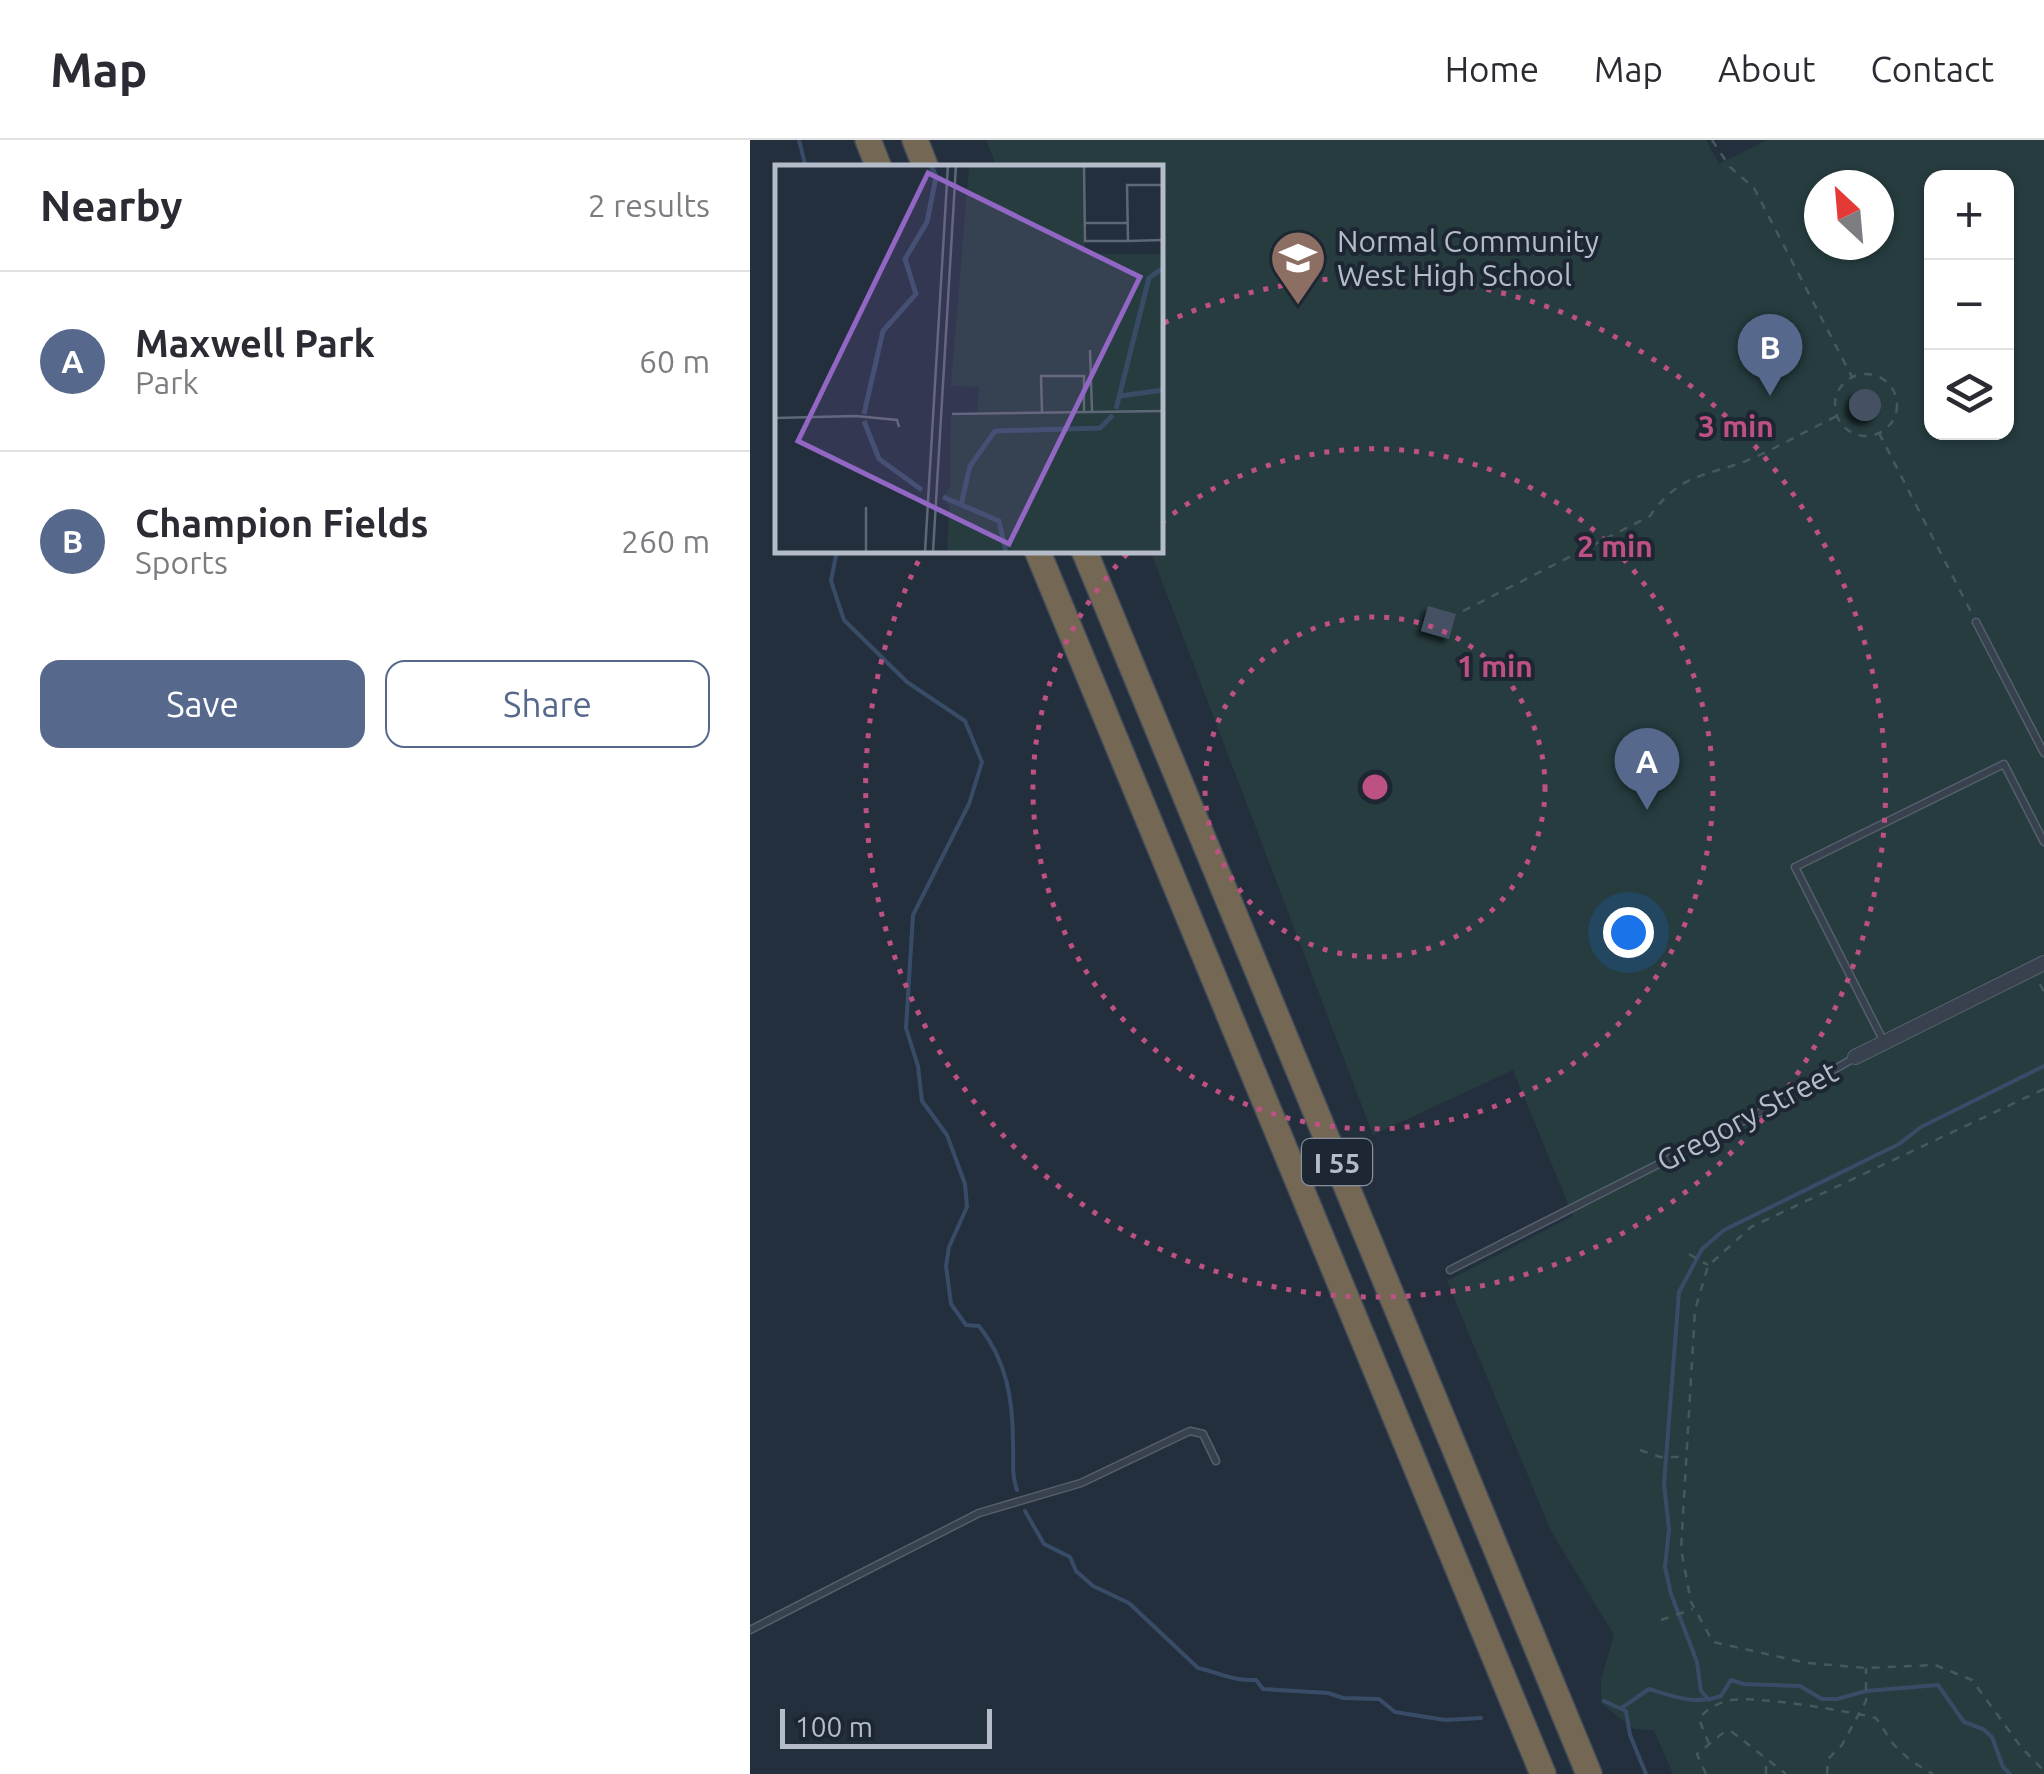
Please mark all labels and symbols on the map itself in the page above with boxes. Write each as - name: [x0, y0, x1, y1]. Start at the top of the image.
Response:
- inset map: [775, 165, 1162, 552]
- north arrow: [1804, 170, 1894, 260]
- place label: Normal Community West High School: [1337, 224, 1599, 292]
- school or university icon: Normal Community West High School: [1268, 228, 1328, 307]
- pin: B: [1738, 314, 1802, 396]
- text: 3 min: [1698, 409, 1774, 443]
- text: 2 min: [1577, 529, 1653, 563]
- text: 1 min: [1457, 649, 1533, 683]
- pin: A: [1614, 728, 1680, 810]
- centre of rings: [1357, 769, 1393, 805]
- your location: [1603, 907, 1654, 958]
- street label: Gregory Street: [1651, 1054, 1843, 1178]
- road number: I 55: [1302, 1139, 1372, 1185]
- scale bar: [780, 1704, 992, 1748]

